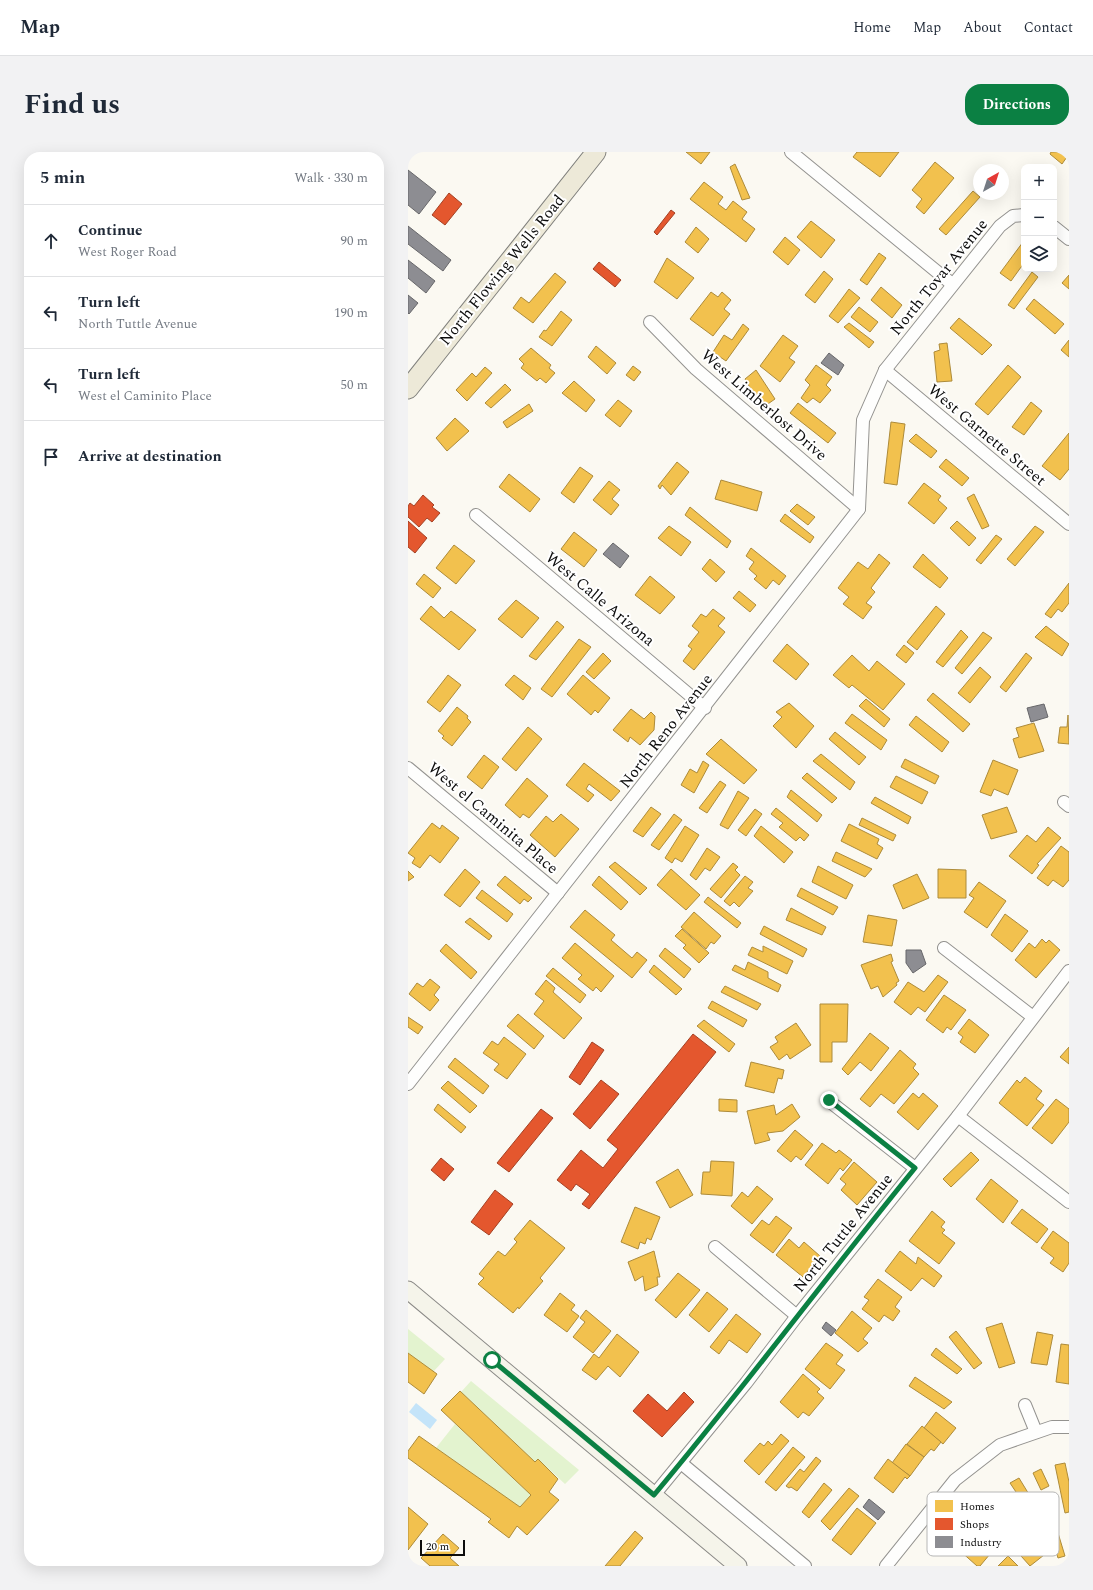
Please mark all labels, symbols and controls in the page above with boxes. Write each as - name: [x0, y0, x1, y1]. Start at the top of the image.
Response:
- text: Map: [20, 13, 60, 42]
- text: Home: [853, 17, 891, 38]
- text: Map: [913, 17, 941, 38]
- text: About: [963, 17, 1002, 38]
- text: Contact: [1024, 17, 1073, 38]
- text: Find us: [24, 83, 120, 126]
- button: Directions: [965, 84, 1069, 125]
- north arrow: [973, 164, 1009, 200]
- map controls: [1021, 164, 1057, 272]
- button: +: [1021, 164, 1057, 200]
- text: 5 min: [40, 165, 85, 191]
- text: Walk · 330 m: [294, 168, 368, 188]
- street label: North Flowing Wells Road: [433, 189, 571, 351]
- button: −: [1021, 200, 1057, 236]
- street label: North Tovar Avenue: [884, 213, 994, 341]
- text: Continue: [78, 219, 143, 242]
- icon: ahead: [40, 230, 62, 252]
- text: 90 m: [341, 231, 368, 251]
- button: layers: [1021, 236, 1057, 272]
- text: West Roger Road: [78, 242, 177, 262]
- text: Turn left: [78, 291, 140, 314]
- icon: left: [40, 302, 62, 324]
- text: 190 m: [334, 303, 368, 323]
- text: North Tuttle Avenue: [78, 314, 197, 334]
- street label: West Limberlost Drive: [696, 343, 832, 467]
- text: Turn left: [78, 363, 140, 386]
- icon: left: [40, 374, 62, 396]
- text: 50 m: [341, 375, 368, 395]
- street label: West Garnette Street: [923, 378, 1052, 492]
- text: West el Caminito Place: [78, 386, 212, 406]
- text: Arrive at destination: [78, 445, 222, 468]
- icon: arrive: [40, 446, 62, 468]
- street label: West Calle Arizona: [540, 546, 660, 652]
- street label: North Reno Avenue: [613, 669, 719, 793]
- street label: West el Caminita Place: [422, 756, 564, 880]
- route end: [820, 1091, 838, 1109]
- street label: North Tuttle Avenue: [787, 1168, 899, 1298]
- route start: [483, 1351, 501, 1369]
- legend: [927, 1492, 1059, 1556]
- text: Homes: [960, 1498, 994, 1515]
- text: Shops: [960, 1516, 989, 1533]
- text: Industry: [960, 1534, 1002, 1551]
- scale bar: [420, 1538, 465, 1557]
- text: 20 m: [426, 1538, 449, 1555]

